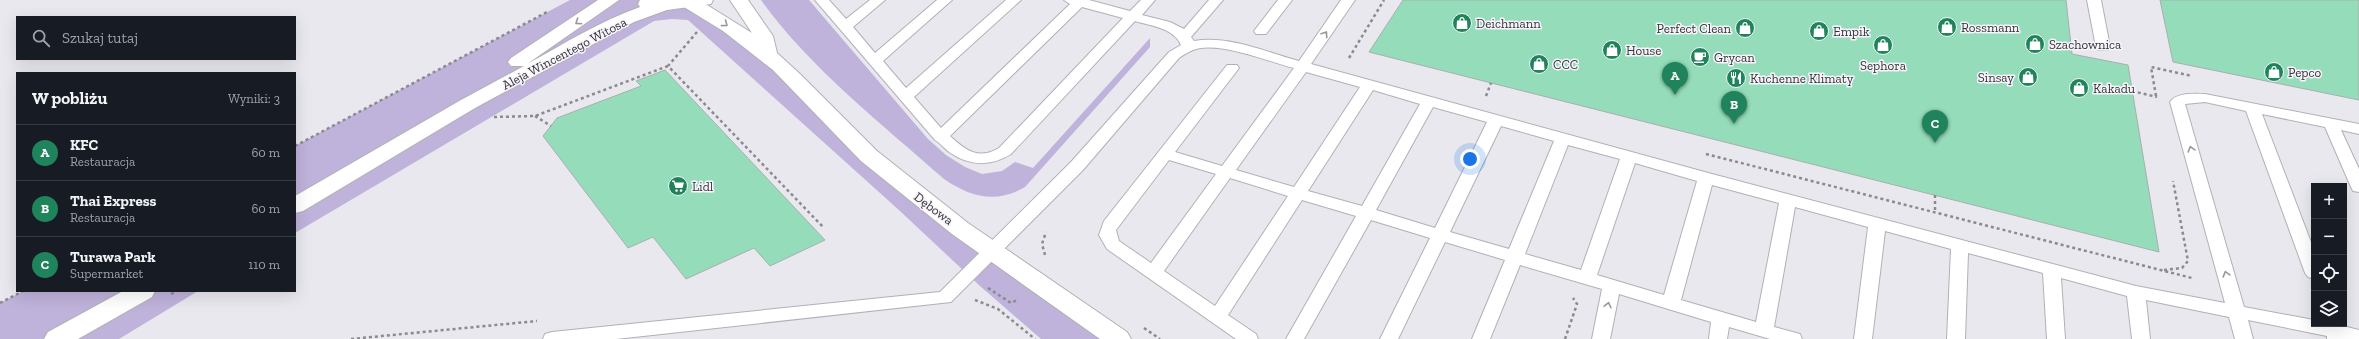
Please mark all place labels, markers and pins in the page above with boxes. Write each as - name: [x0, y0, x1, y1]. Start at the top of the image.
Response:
- shop icon: Deichmann: [1451, 12, 1473, 34]
- place label: Deichmann: [1476, 16, 1541, 31]
- shop icon: Rossmann: [1936, 16, 1958, 38]
- shop icon: Perfect Clean: [1734, 17, 1756, 39]
- shop icon: Empik: [1808, 20, 1830, 42]
- place label: Rossmann: [1961, 20, 2020, 35]
- place label: Perfect Clean: [1657, 21, 1732, 36]
- place label: Empik: [1833, 24, 1870, 39]
- shop icon: Szachownica: [2024, 33, 2046, 55]
- shop icon: Sephora: [1872, 34, 1894, 56]
- place label: Szachownica: [2049, 37, 2122, 52]
- shop icon: House: [1601, 39, 1623, 61]
- place label: House: [1626, 43, 1661, 58]
- cafe icon: Grycan: [1689, 46, 1711, 68]
- place label: Grycan: [1714, 50, 1755, 65]
- shop icon: CCC: [1528, 53, 1550, 75]
- place label: CCC: [1553, 57, 1578, 72]
- place label: Sephora: [1860, 58, 1907, 73]
- shop icon: Pepco: [2263, 61, 2285, 83]
- pin: A: [1662, 62, 1688, 95]
- place label: Pepco: [2288, 65, 2321, 80]
- shop icon: Sinsay: [2017, 66, 2039, 88]
- restaurant icon: Kuchenne Klimaty: [1725, 67, 1747, 89]
- place label: Sinsay: [1978, 70, 2014, 85]
- place label: Kuchenne Klimaty: [1750, 71, 1854, 86]
- shop icon: Kakadu: [2068, 77, 2090, 99]
- place label: Kakadu: [2093, 81, 2136, 96]
- pin: B: [1721, 91, 1747, 124]
- pin: C: [1922, 110, 1948, 143]
- supermarket icon: Lidl: [667, 175, 689, 197]
- place label: Lidl: [692, 179, 714, 194]

